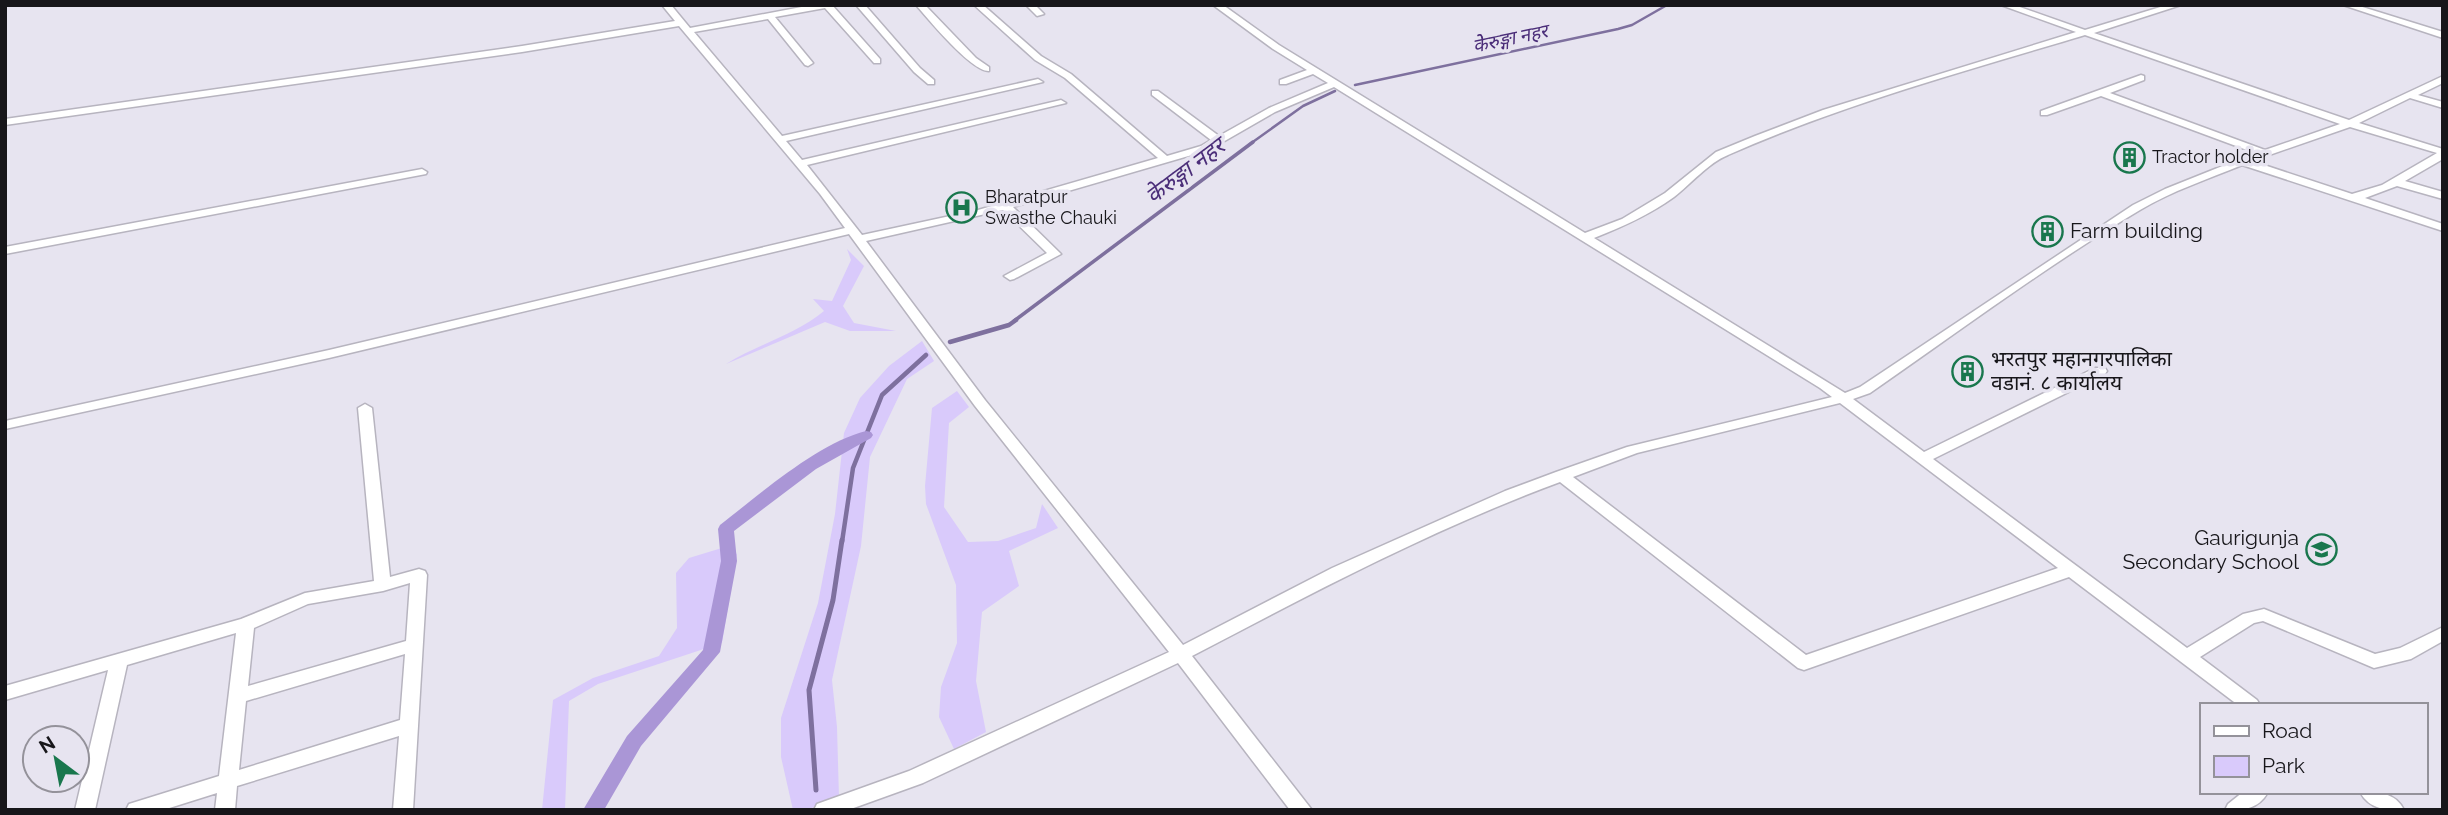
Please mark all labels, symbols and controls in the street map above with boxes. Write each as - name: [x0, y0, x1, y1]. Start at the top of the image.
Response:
- water label: केेरुङ्गा नहर: [1471, 18, 1554, 57]
- water label: केरुङ्गा नहर: [1140, 129, 1233, 209]
- building icon: Tractor holder: [2112, 140, 2146, 174]
- place label: Tractor holder: [2152, 146, 2269, 167]
- place label: Bharatpur Swasthe Chauki: [985, 186, 1117, 228]
- hospital icon: Bharatpur Swasthe Chauki: [945, 190, 979, 224]
- building icon: Farm building: [2030, 214, 2064, 248]
- place label: Farm building: [2070, 218, 2203, 243]
- place label: भरतपुर महानगरपालिका वडानं. ८ कार्यालय: [1991, 346, 2173, 395]
- building icon: भरतपुर महानगरपालिका वडानं. ८ कार्यालय: [1951, 354, 1985, 388]
- place label: Gaurigunja Secondary School: [2122, 525, 2299, 574]
- school or university icon: Gaurigunja Secondary School: [2305, 533, 2339, 567]
- legend: [2200, 703, 2427, 794]
- text: Road: [2262, 718, 2312, 743]
- north arrow: [21, 724, 91, 794]
- text: N: [35, 731, 59, 758]
- text: Park: [2262, 753, 2305, 778]

